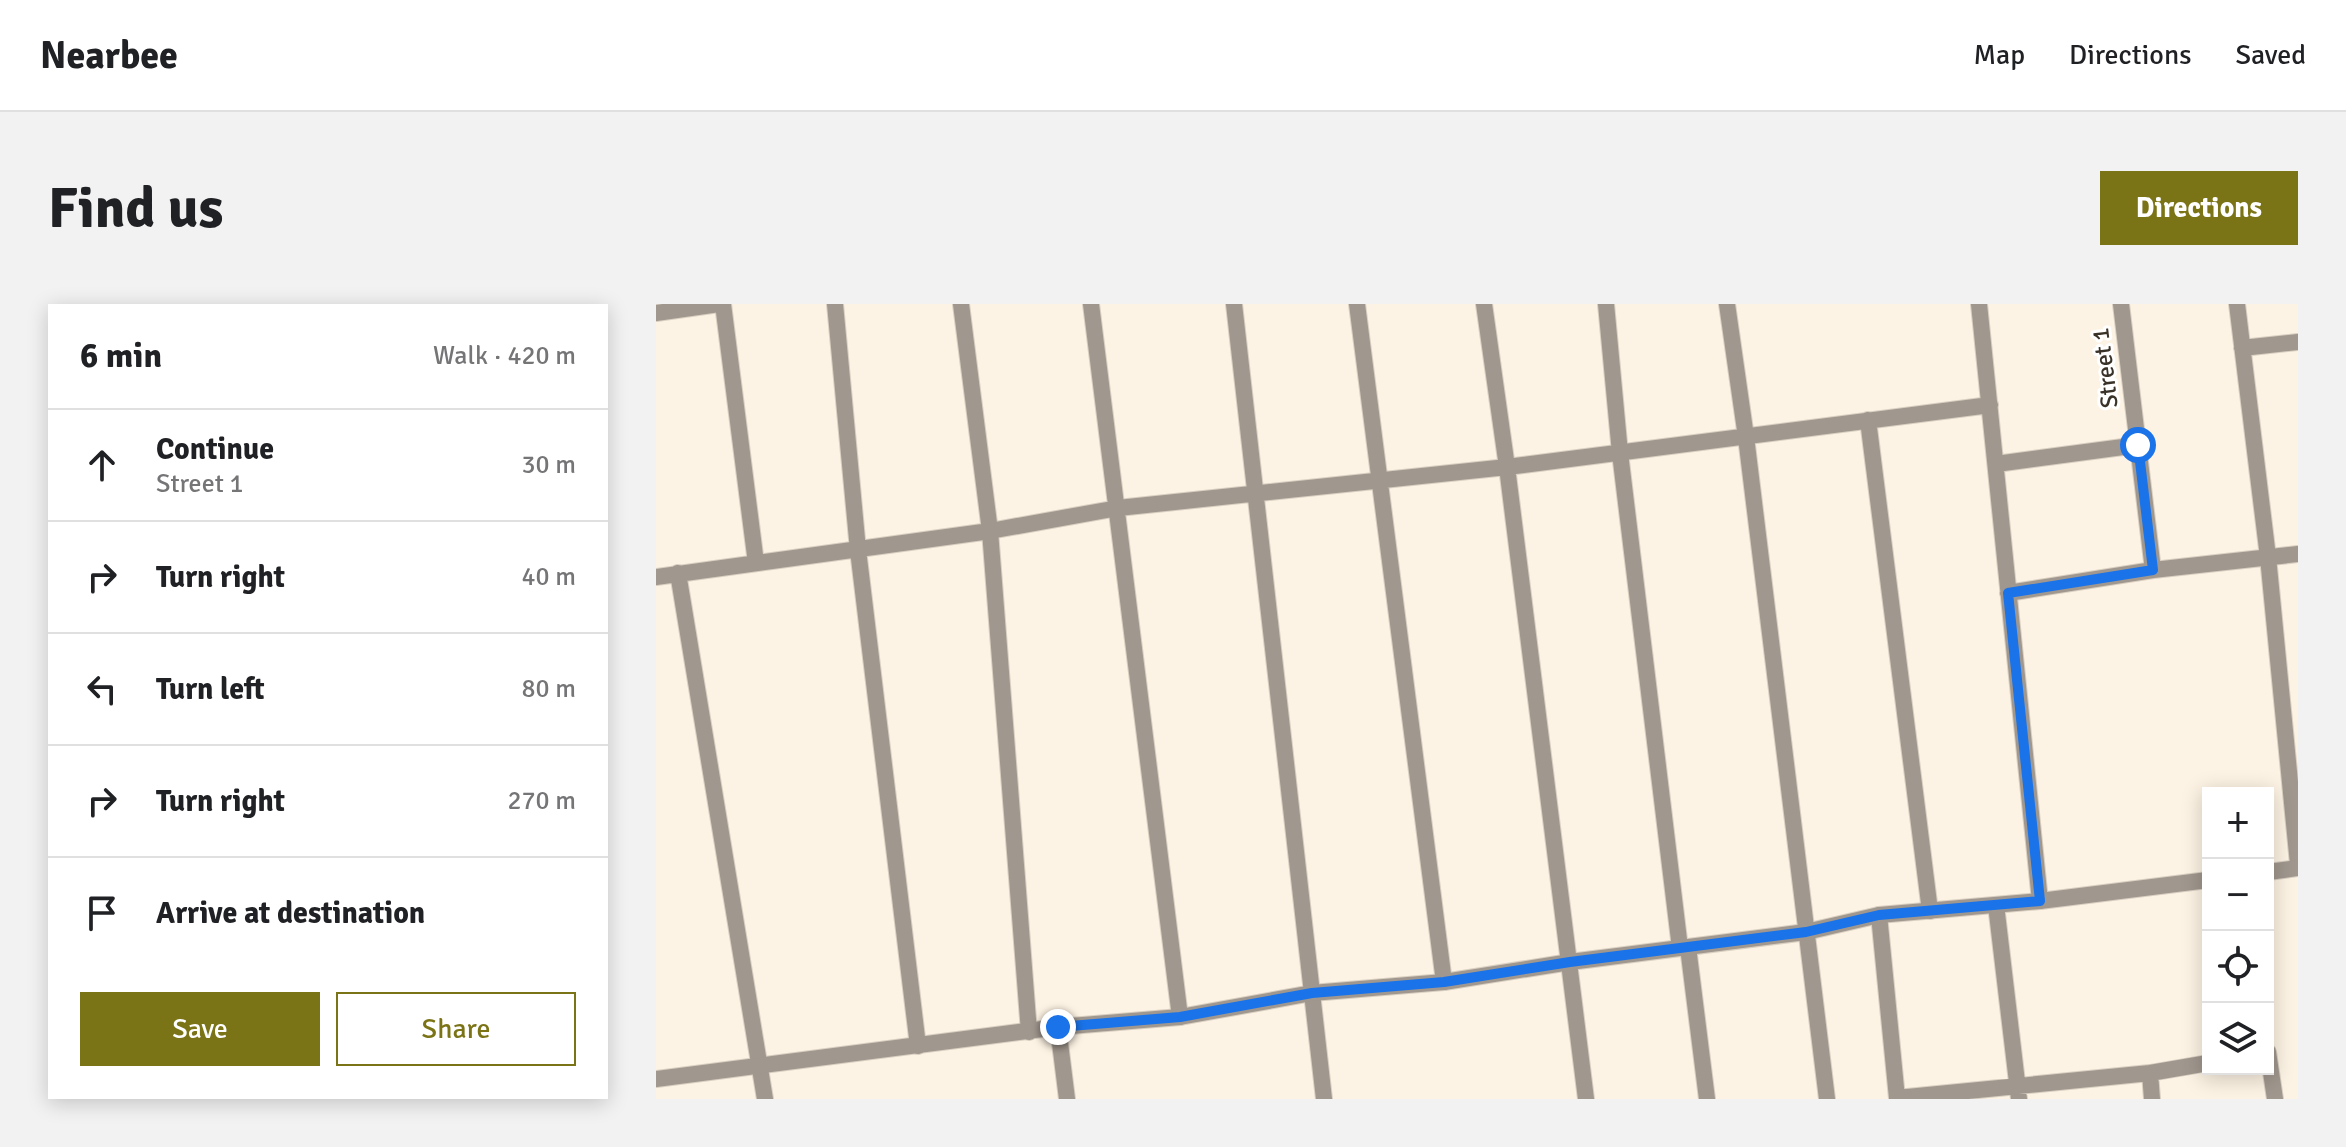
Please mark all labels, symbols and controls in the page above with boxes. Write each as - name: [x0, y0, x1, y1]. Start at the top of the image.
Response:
- text: Nearbee: [40, 32, 178, 79]
- text: Map: [1973, 38, 2025, 72]
- text: Directions: [2069, 38, 2191, 72]
- text: Saved: [2235, 38, 2306, 72]
- button: Directions: [2100, 171, 2298, 245]
- text: Find us: [48, 174, 223, 243]
- street label: Street 1: [2085, 326, 2125, 410]
- text: 6 min: [80, 335, 162, 377]
- text: Walk · 420 m: [433, 340, 576, 372]
- route start: [2120, 427, 2156, 463]
- text: Continue: [156, 431, 274, 468]
- icon: ahead: [80, 443, 124, 487]
- text: 30 m: [521, 449, 576, 481]
- text: Street 1: [156, 468, 244, 500]
- icon: right: [80, 555, 124, 599]
- text: Turn right: [156, 559, 285, 596]
- text: 40 m: [521, 561, 576, 593]
- icon: left: [80, 667, 124, 711]
- text: Turn left: [156, 671, 265, 708]
- text: 80 m: [521, 673, 576, 705]
- icon: right: [80, 779, 124, 823]
- text: Turn right: [156, 783, 285, 820]
- text: 270 m: [507, 785, 576, 817]
- map controls: [2202, 787, 2274, 1075]
- button: +: [2202, 787, 2274, 859]
- button: −: [2202, 859, 2274, 931]
- icon: arrive: [80, 891, 124, 935]
- text: Arrive at destination: [156, 895, 425, 932]
- button: locate: [2202, 931, 2274, 1003]
- button: Save: [80, 992, 320, 1066]
- button: Share: [336, 992, 576, 1066]
- button: layers: [2202, 1003, 2274, 1075]
- route end: [1040, 1009, 1076, 1045]

